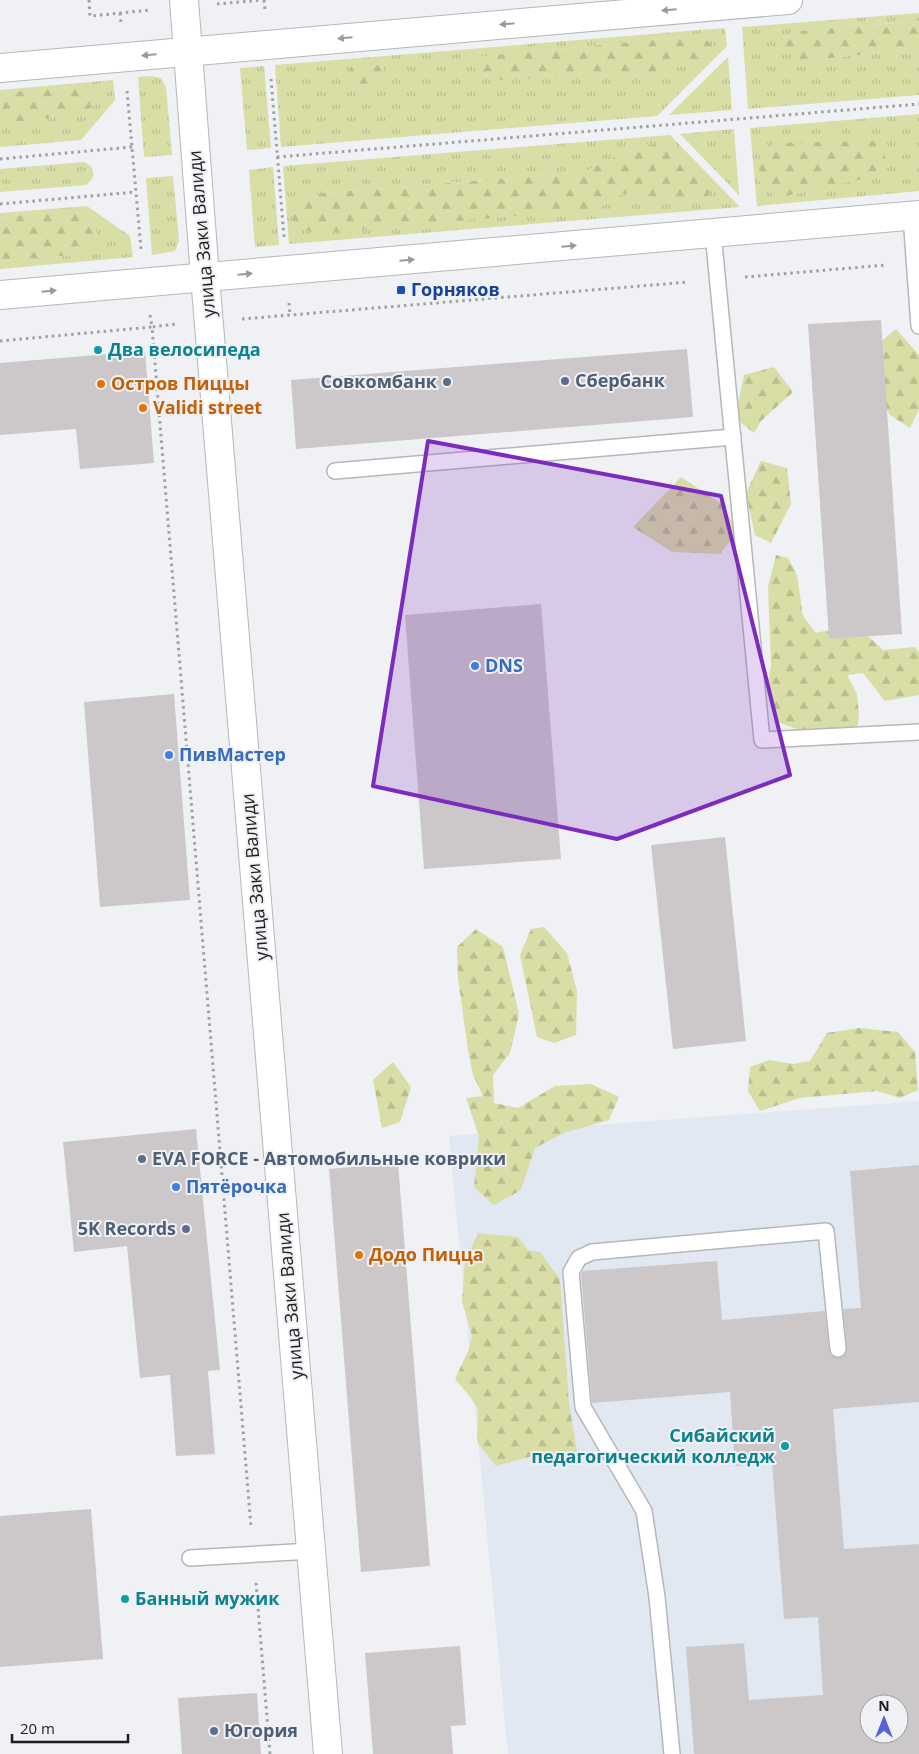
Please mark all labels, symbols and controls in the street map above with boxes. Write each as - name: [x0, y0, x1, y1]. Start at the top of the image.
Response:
- one-way arrow: [661, 7, 677, 15]
- one-way arrow: [499, 20, 515, 28]
- one-way arrow: [337, 34, 353, 42]
- one-way arrow: [140, 51, 156, 59]
- street label: улица Заки Валиди: [182, 149, 220, 319]
- one-way arrow: [561, 241, 577, 249]
- one-way arrow: [400, 256, 416, 264]
- one-way arrow: [238, 270, 254, 278]
- place label: Горняков: [411, 277, 500, 301]
- marker: Горняков: [395, 284, 407, 296]
- one-way arrow: [41, 287, 57, 295]
- place label: Два велосипеда: [108, 337, 261, 361]
- marker: Два велосипеда: [92, 344, 104, 356]
- place label: Сбербанк: [575, 368, 666, 392]
- place label: Совкомбанк: [320, 369, 438, 393]
- place label: Остров Пиццы: [111, 371, 250, 395]
- marker: Сбербанк: [559, 375, 571, 387]
- marker: Совкомбанк: [441, 376, 453, 388]
- marker: Остров Пиццы: [95, 378, 107, 390]
- place label: Validi street: [153, 395, 262, 419]
- marker: Validi street: [137, 402, 149, 414]
- place label: DNS: [485, 653, 523, 677]
- marker: DNS: [469, 660, 481, 672]
- place label: ПивМастер: [179, 742, 286, 766]
- marker: ПивМастер: [163, 749, 175, 761]
- street label: улица Заки Валиди: [235, 792, 273, 962]
- place label: EVA FORCE - Автомобильные коврики: [152, 1146, 506, 1170]
- marker: EVA FORCE - Автомобильные коврики: [136, 1153, 148, 1165]
- place label: Пятёрочка: [186, 1174, 287, 1198]
- marker: Пятёрочка: [170, 1181, 182, 1193]
- street label: улица Заки Валиди: [270, 1211, 308, 1381]
- place label: 5K Records: [78, 1216, 176, 1240]
- marker: 5K Records: [180, 1223, 192, 1235]
- place label: Додо Пицца: [369, 1242, 484, 1266]
- marker: Додо Пицца: [353, 1249, 365, 1261]
- place label: Сибайский педагогический колледж: [531, 1423, 775, 1468]
- marker: Сибайский педагогический колледж: [779, 1440, 791, 1452]
- place label: Банный мужик: [135, 1586, 280, 1610]
- marker: Банный мужик: [119, 1593, 131, 1605]
- north arrow: [859, 1694, 909, 1744]
- text: N: [878, 1696, 890, 1715]
- scale bar: [12, 1712, 129, 1744]
- text: 20 m: [20, 1718, 55, 1738]
- place label: Югория: [224, 1718, 298, 1742]
- marker: Югория: [208, 1725, 220, 1737]

